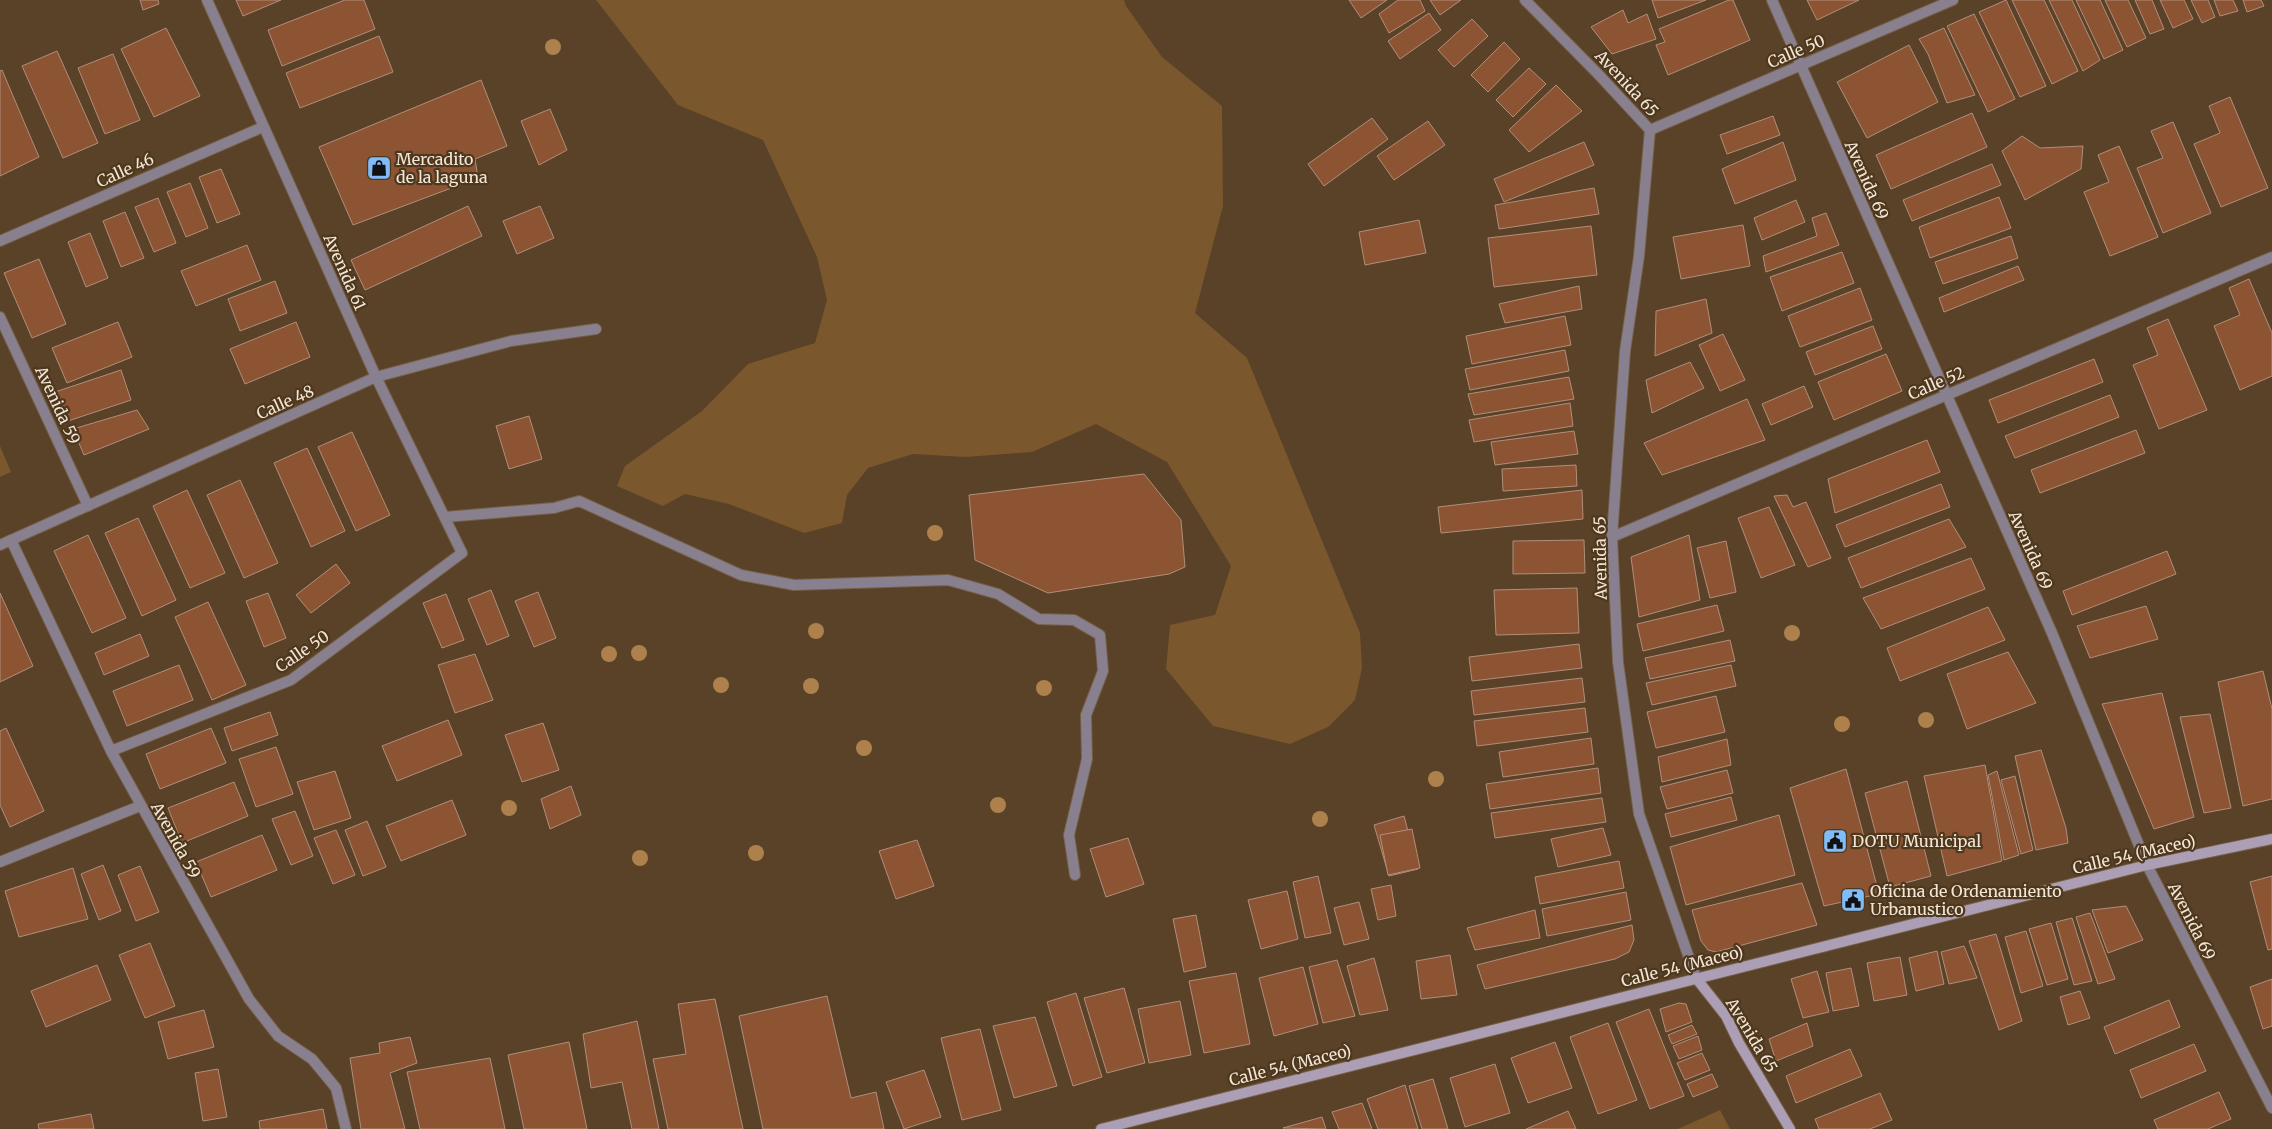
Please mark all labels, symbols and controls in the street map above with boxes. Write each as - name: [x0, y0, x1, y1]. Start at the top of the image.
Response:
- street label: Calle 50: [1764, 30, 1828, 72]
- street label: Avenida 65: [1590, 45, 1663, 120]
- street label: Avenida 69: [1840, 136, 1893, 223]
- street label: Calle 46: [93, 148, 157, 191]
- place label: Mercadito de la laguna: [396, 149, 488, 187]
- shop icon: Mercadito de la laguna: [366, 155, 392, 181]
- street label: Avenida 61: [319, 230, 371, 313]
- street label: Avenida 59: [31, 362, 85, 447]
- street label: Calle 52: [1905, 362, 1967, 404]
- street label: Calle 48: [253, 381, 317, 423]
- street label: Avenida 69: [2004, 506, 2057, 593]
- street label: Avenida 65: [1589, 516, 1611, 601]
- street label: Calle 50: [271, 626, 333, 676]
- street label: Avenida 59: [146, 798, 205, 882]
- public building icon: DOTU Municipal: [1822, 828, 1848, 854]
- street label: Calle 54 (Maceo): [2071, 830, 2197, 878]
- place label: DOTU Municipal: [1852, 831, 1981, 851]
- street label: Avenida 69: [2163, 878, 2220, 963]
- place label: Oficina de Ordenamiento Urbanustico: [1870, 881, 2062, 919]
- public building icon: Oficina de Ordenamiento Urbanustico: [1840, 887, 1866, 913]
- street label: Calle 54 (Maceo): [1619, 941, 1745, 991]
- street label: Avenida 65: [1721, 993, 1782, 1076]
- street label: Calle 54 (Maceo): [1227, 1040, 1353, 1090]

